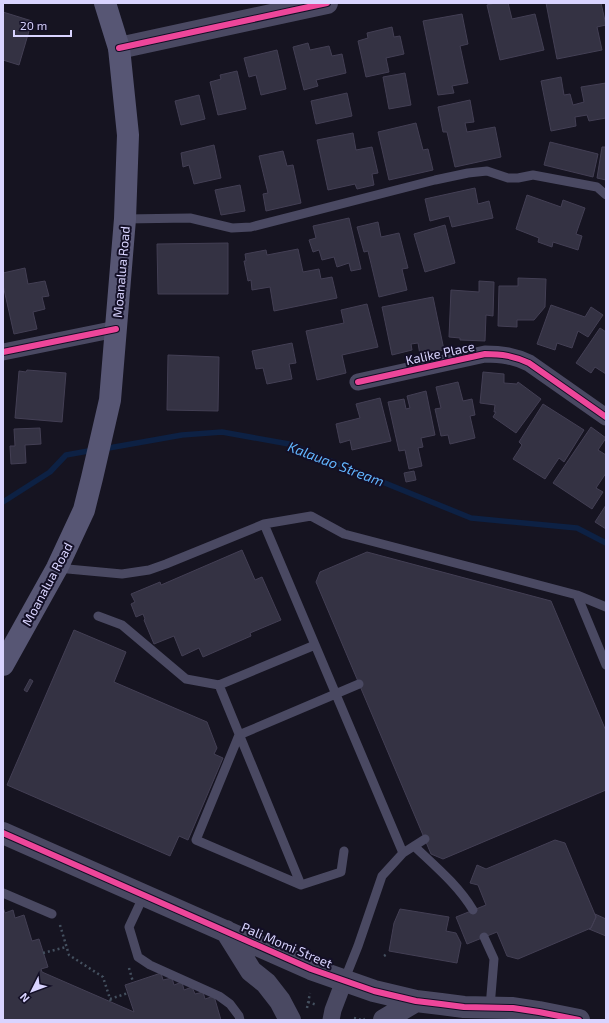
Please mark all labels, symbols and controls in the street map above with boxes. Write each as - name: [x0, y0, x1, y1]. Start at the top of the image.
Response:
- scale bar: [14, 12, 71, 38]
- text: 20 m: [20, 18, 47, 32]
- street label: Moanalua Road: [109, 226, 133, 318]
- street label: Kalike Place: [404, 338, 476, 368]
- water label: Kalauao Stream: [286, 437, 387, 490]
- street label: Moanalua Road: [18, 540, 76, 628]
- street label: Pali Momi Street: [239, 919, 335, 971]
- north arrow: [12, 971, 52, 1011]
- text: N: [17, 991, 32, 1005]

